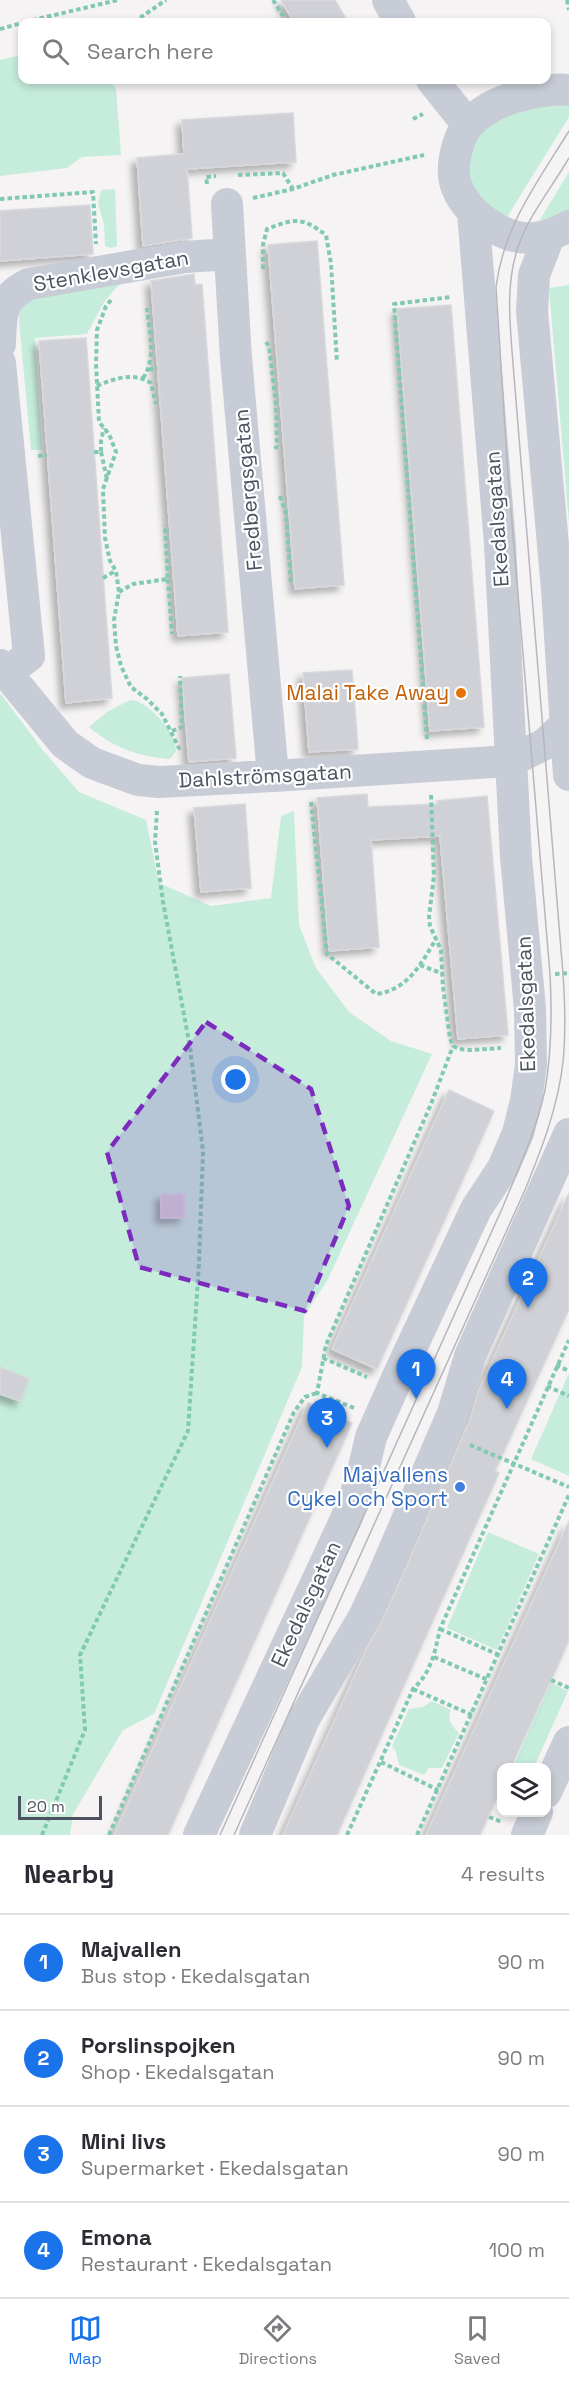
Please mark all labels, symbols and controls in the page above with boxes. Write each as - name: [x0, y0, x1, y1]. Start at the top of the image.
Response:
- search box: [18, 18, 551, 84]
- icon: search: [39, 35, 72, 68]
- text: Search here: [87, 37, 214, 65]
- street label: Stenklevsgatan: [31, 244, 191, 297]
- street label: Fredbergsgatan: [227, 408, 268, 572]
- street label: Ekedalsgatan: [478, 450, 515, 588]
- place label: Malai Take Away: [286, 679, 449, 706]
- marker: Malai Take Away: [454, 686, 468, 700]
- street label: Dahlströmsgatan: [178, 757, 352, 794]
- street label: Ekedalsgatan: [510, 935, 541, 1073]
- your location: [221, 1065, 250, 1094]
- pin: 2: [508, 1258, 548, 1308]
- pin: 1: [396, 1350, 436, 1399]
- pin: 4: [488, 1360, 526, 1409]
- pin: 3: [308, 1398, 346, 1448]
- place label: Majvallens Cykel och Sport: [287, 1461, 448, 1512]
- marker: Majvallens Cykel och Sport: [453, 1480, 467, 1494]
- street label: Ekedalsgatan: [265, 1536, 347, 1671]
- map controls: [497, 1763, 551, 1817]
- button: layers: [497, 1763, 551, 1817]
- scale bar: [18, 1793, 102, 1820]
- text: 20 m: [27, 1796, 65, 1817]
- text: Nearby: [24, 1857, 114, 1891]
- text: 4 results: [461, 1861, 545, 1887]
- text: Majvallen: [81, 1935, 181, 1963]
- text: 1: [39, 1949, 48, 1975]
- text: 90 m: [498, 1949, 545, 1975]
- text: Bus stop · Ekedalsgatan: [81, 1963, 310, 1989]
- text: Porslinspojken: [81, 2031, 236, 2059]
- text: 2: [38, 2045, 49, 2071]
- text: 90 m: [498, 2045, 545, 2071]
- text: Shop · Ekedalsgatan: [81, 2059, 275, 2085]
- text: Mini livs: [81, 2127, 166, 2155]
- text: 3: [37, 2141, 50, 2167]
- text: 90 m: [498, 2141, 545, 2167]
- text: Supermarket · Ekedalsgatan: [81, 2155, 349, 2181]
- text: Emona: [81, 2223, 152, 2251]
- text: 4: [37, 2237, 50, 2263]
- text: 100 m: [489, 2237, 545, 2263]
- text: Restaurant · Ekedalsgatan: [81, 2251, 332, 2277]
- tab: Map: [68, 2312, 102, 2369]
- tab: Directions: [239, 2312, 317, 2369]
- tab: Saved: [454, 2312, 501, 2369]

